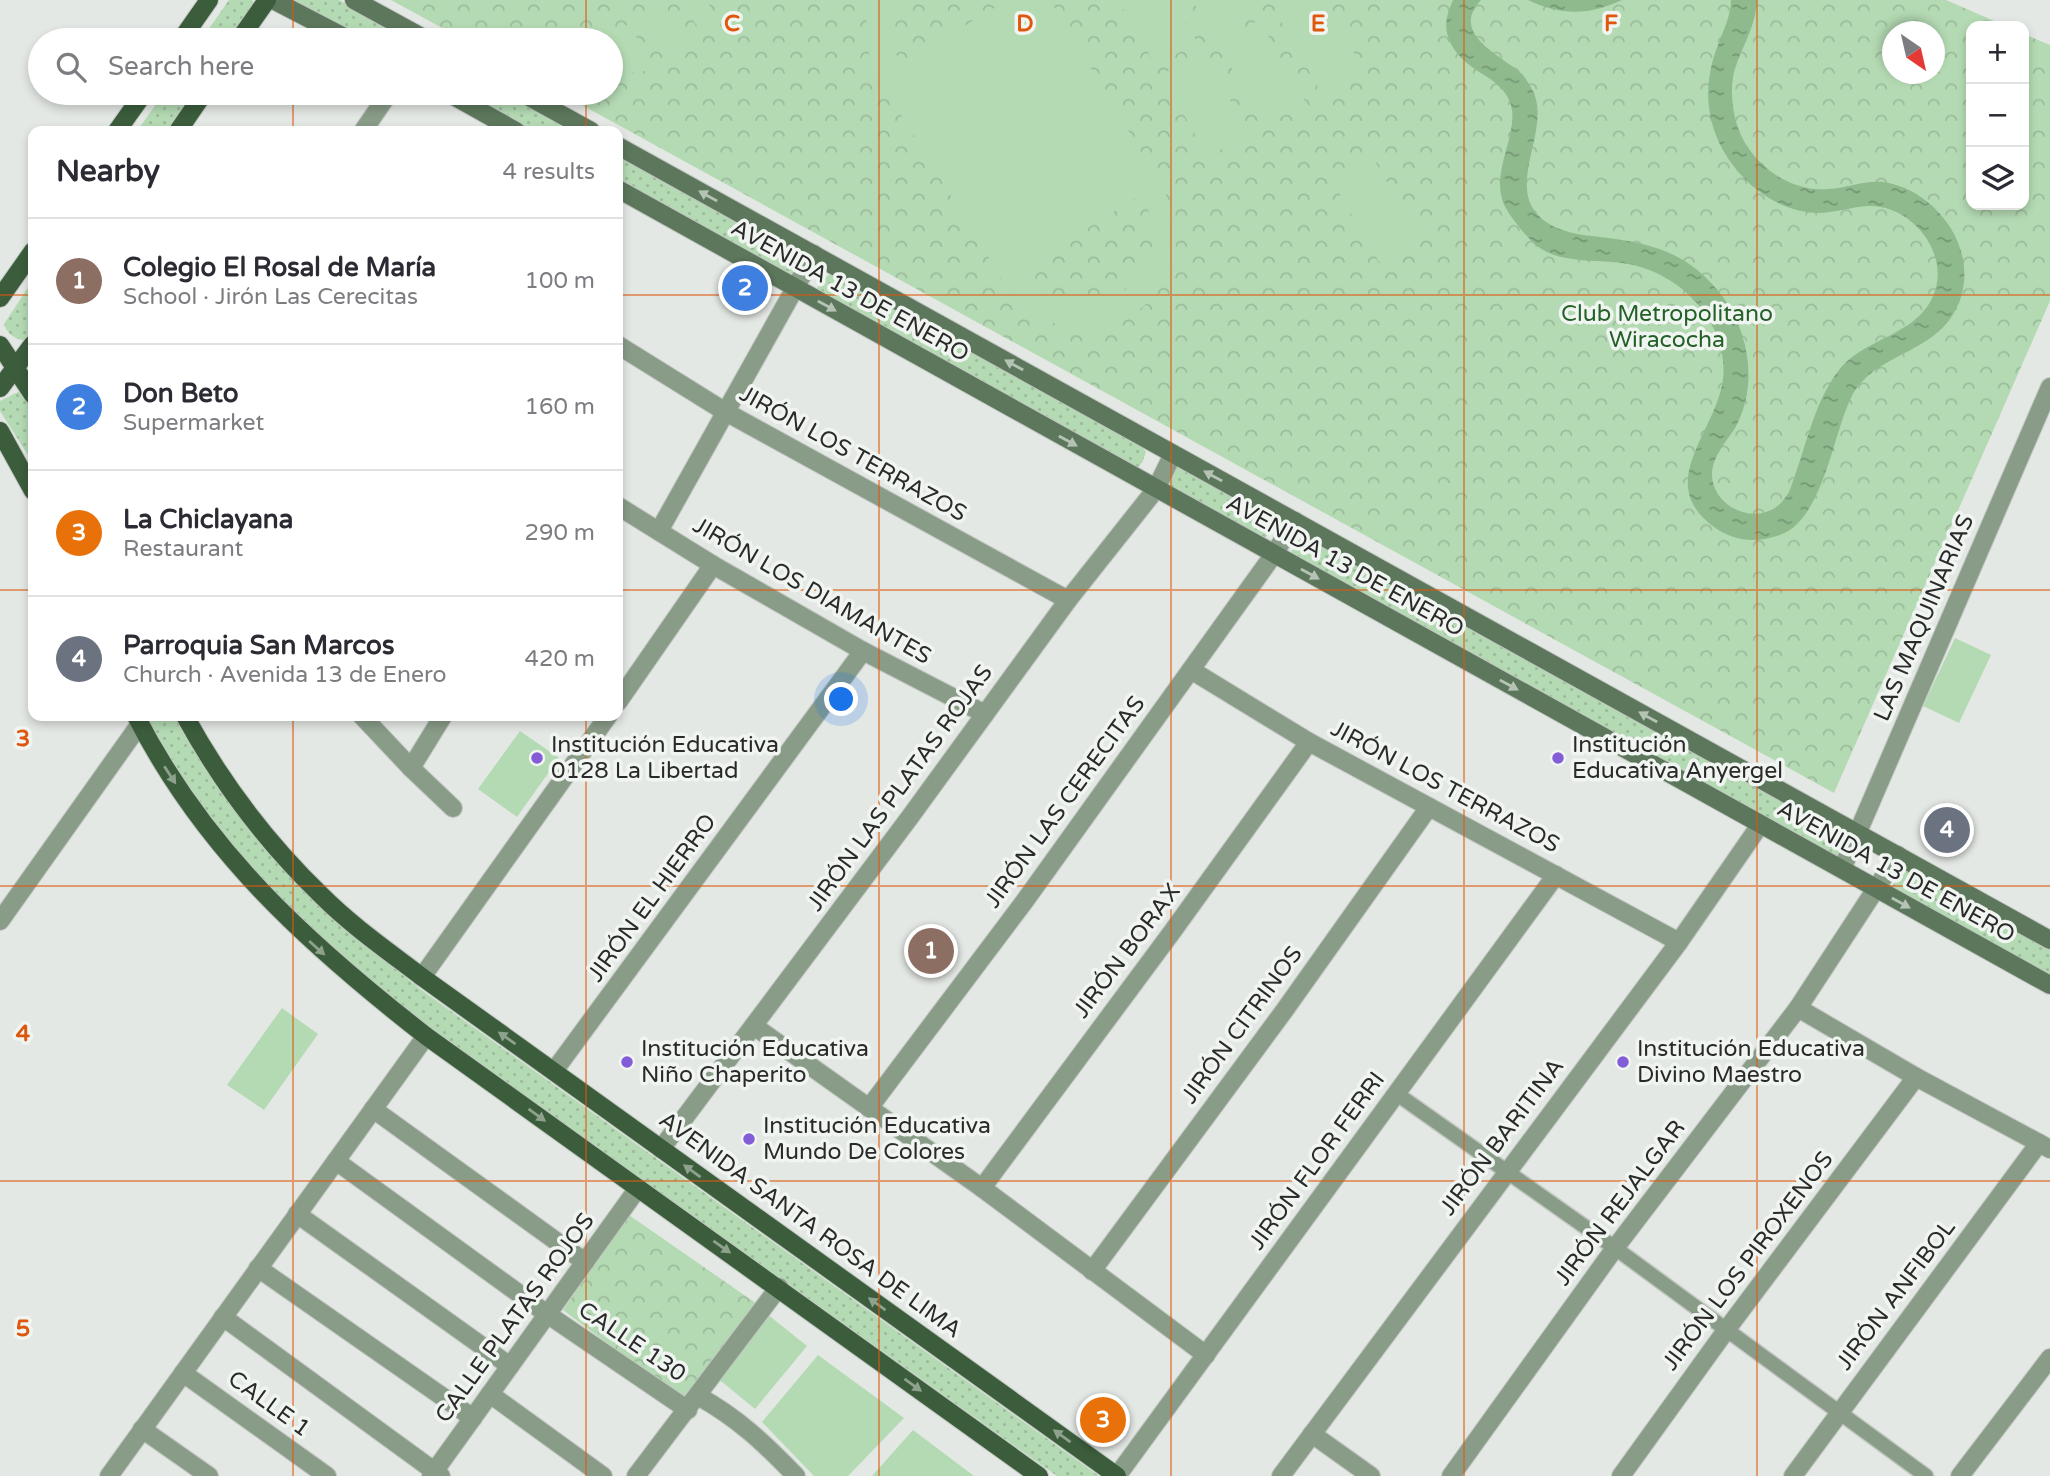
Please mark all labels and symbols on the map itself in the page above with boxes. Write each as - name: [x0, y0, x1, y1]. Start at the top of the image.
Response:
- text: C: [724, 10, 740, 38]
- text: D: [1016, 10, 1034, 38]
- text: E: [1311, 10, 1325, 38]
- text: F: [1604, 10, 1618, 38]
- north arrow: [1882, 21, 1945, 84]
- one-way arrow: [698, 190, 718, 202]
- street label: AVENIDA 13 DE ENERO: [726, 214, 974, 368]
- pin: 2: [722, 262, 768, 314]
- one-way arrow: [817, 300, 837, 312]
- park label: Club Metropolitano Wiracocha: [1561, 300, 1773, 354]
- one-way arrow: [1005, 359, 1024, 371]
- street label: JIRÓN LOS TERRAZOS: [735, 380, 971, 528]
- one-way arrow: [1059, 434, 1079, 446]
- one-way arrow: [1203, 470, 1223, 482]
- street label: AVENIDA 13 DE ENERO: [1221, 489, 1469, 643]
- street label: LAS MAQUINARIAS: [1868, 510, 1980, 726]
- street label: JIRÓN LOS DIAMANTES: [688, 511, 936, 671]
- one-way arrow: [1301, 568, 1320, 580]
- street label: JIRÓN LAS PLATAS ROJAS: [801, 659, 999, 917]
- one-way arrow: [1499, 679, 1519, 691]
- your location: [824, 682, 858, 716]
- street label: JIRÓN LAS CERECITAS: [979, 691, 1151, 913]
- one-way arrow: [1638, 711, 1658, 723]
- street label: JIRÓN LOS TERRAZOS: [1326, 715, 1564, 859]
- text: 3: [16, 725, 30, 753]
- place label: Institución Educativa 0128 La Libertad: [551, 731, 779, 785]
- place label: Institución Educativa Anyergel: [1572, 731, 1783, 785]
- marker: Institución Educativa 0128 La Libertad: [529, 750, 545, 766]
- marker: Institución Educativa Anyergel: [1550, 750, 1566, 766]
- one-way arrow: [163, 766, 177, 784]
- street label: AVENIDA 13 DE ENERO: [1772, 795, 2020, 949]
- pin: 4: [1924, 804, 1970, 856]
- street label: JIRÓN EL HIERRO: [582, 809, 722, 987]
- street label: JIRÓN BORAX: [1067, 878, 1187, 1024]
- one-way arrow: [1892, 897, 1911, 909]
- pin: 1: [908, 925, 954, 977]
- one-way arrow: [308, 939, 325, 955]
- street label: JIRÓN CITRINOS: [1176, 941, 1308, 1109]
- text: 4: [16, 1020, 31, 1048]
- one-way arrow: [498, 1031, 516, 1045]
- place label: Institución Educativa Niño Chaperito: [641, 1035, 869, 1089]
- place label: Institución Educativa Divino Maestro: [1637, 1035, 1865, 1089]
- street label: JIRÓN BARITINA: [1434, 1053, 1570, 1221]
- marker: Institución Educativa Niño Chaperito: [619, 1054, 635, 1070]
- marker: Institución Educativa Divino Maestro: [1615, 1054, 1631, 1070]
- street label: JIRÓN FLOR FERRI: [1243, 1067, 1391, 1255]
- street label: AVENIDA SANTA ROSA DE LIMA: [653, 1106, 967, 1344]
- one-way arrow: [528, 1108, 546, 1122]
- place label: Institución Educativa Mundo De Colores: [763, 1112, 991, 1166]
- street label: JIRÓN REJALGAR: [1549, 1115, 1691, 1291]
- marker: Institución Educativa Mundo De Colores: [741, 1131, 757, 1147]
- street label: JIRÓN LOS PIROXENOS: [1657, 1146, 1839, 1376]
- one-way arrow: [683, 1164, 701, 1178]
- street label: CALLE PLATAS ROJOS: [430, 1208, 600, 1428]
- street label: JIRÓN ANFIBOL: [1830, 1214, 1962, 1376]
- one-way arrow: [713, 1240, 731, 1254]
- street label: CALLE 130: [573, 1296, 691, 1388]
- one-way arrow: [868, 1297, 886, 1311]
- text: 5: [16, 1315, 30, 1343]
- street label: CALLE 1: [222, 1365, 316, 1443]
- one-way arrow: [904, 1378, 923, 1392]
- pin: 3: [1080, 1394, 1126, 1446]
- one-way arrow: [1053, 1429, 1071, 1443]

